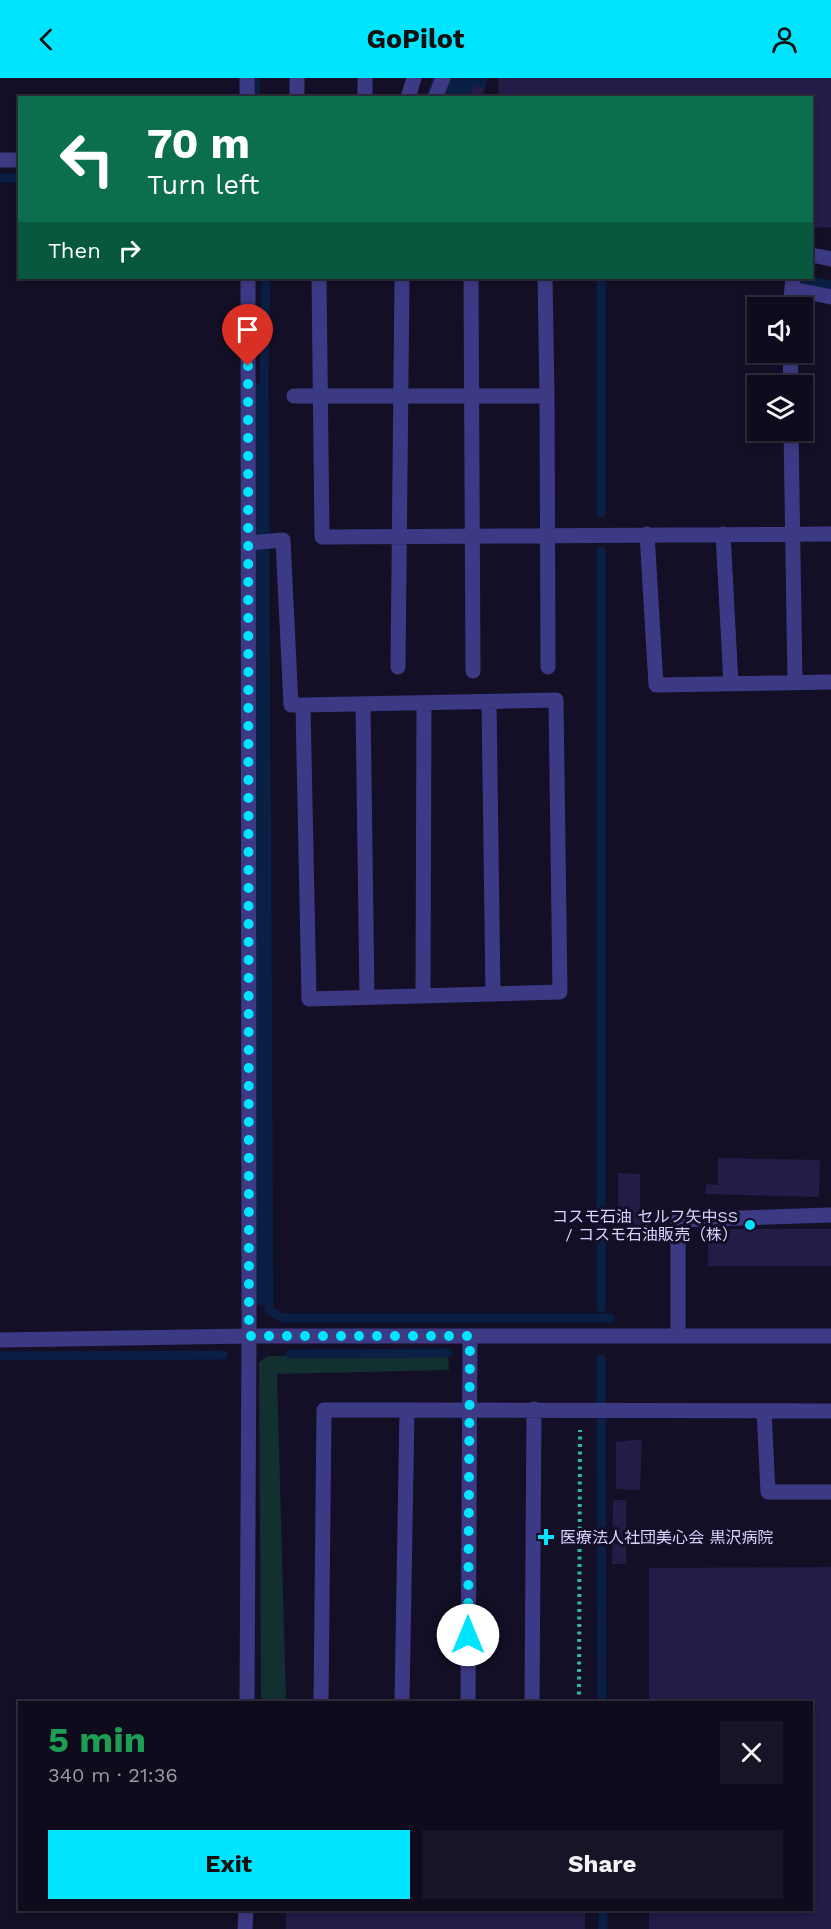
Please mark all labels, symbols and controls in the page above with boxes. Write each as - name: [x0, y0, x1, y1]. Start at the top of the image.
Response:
- icon: back: [30, 23, 63, 56]
- text: GoPilot: [366, 23, 465, 55]
- icon: person: [768, 23, 801, 56]
- text: 70 m: [147, 119, 250, 168]
- icon: left: [48, 120, 126, 198]
- text: Turn left: [147, 169, 259, 201]
- icon: right: [113, 234, 146, 267]
- text: Then: [48, 238, 101, 263]
- map controls: [747, 297, 813, 441]
- button: sound: [747, 297, 813, 363]
- pin: [222, 304, 273, 366]
- icon: arrive: [231, 313, 264, 346]
- button: layers: [747, 375, 813, 441]
- place label: コスモ石油 セルフ矢中SS / コスモ石油販売（株）: [552, 1207, 738, 1244]
- marker: コスモ石油 セルフ矢中SS / コスモ石油販売（株）: [743, 1218, 757, 1232]
- marker: 医療法人社団美心会 黒沢病院: [537, 1528, 555, 1546]
- place label: 医療法人社団美心会 黒沢病院: [560, 1528, 773, 1547]
- position arrow: [436, 1603, 500, 1667]
- text: 5 min: [48, 1719, 146, 1761]
- button: close: [720, 1721, 783, 1784]
- text: 340 m · 21:36: [48, 1763, 178, 1787]
- button: Exit: [48, 1830, 410, 1899]
- button: Share: [422, 1830, 783, 1899]

